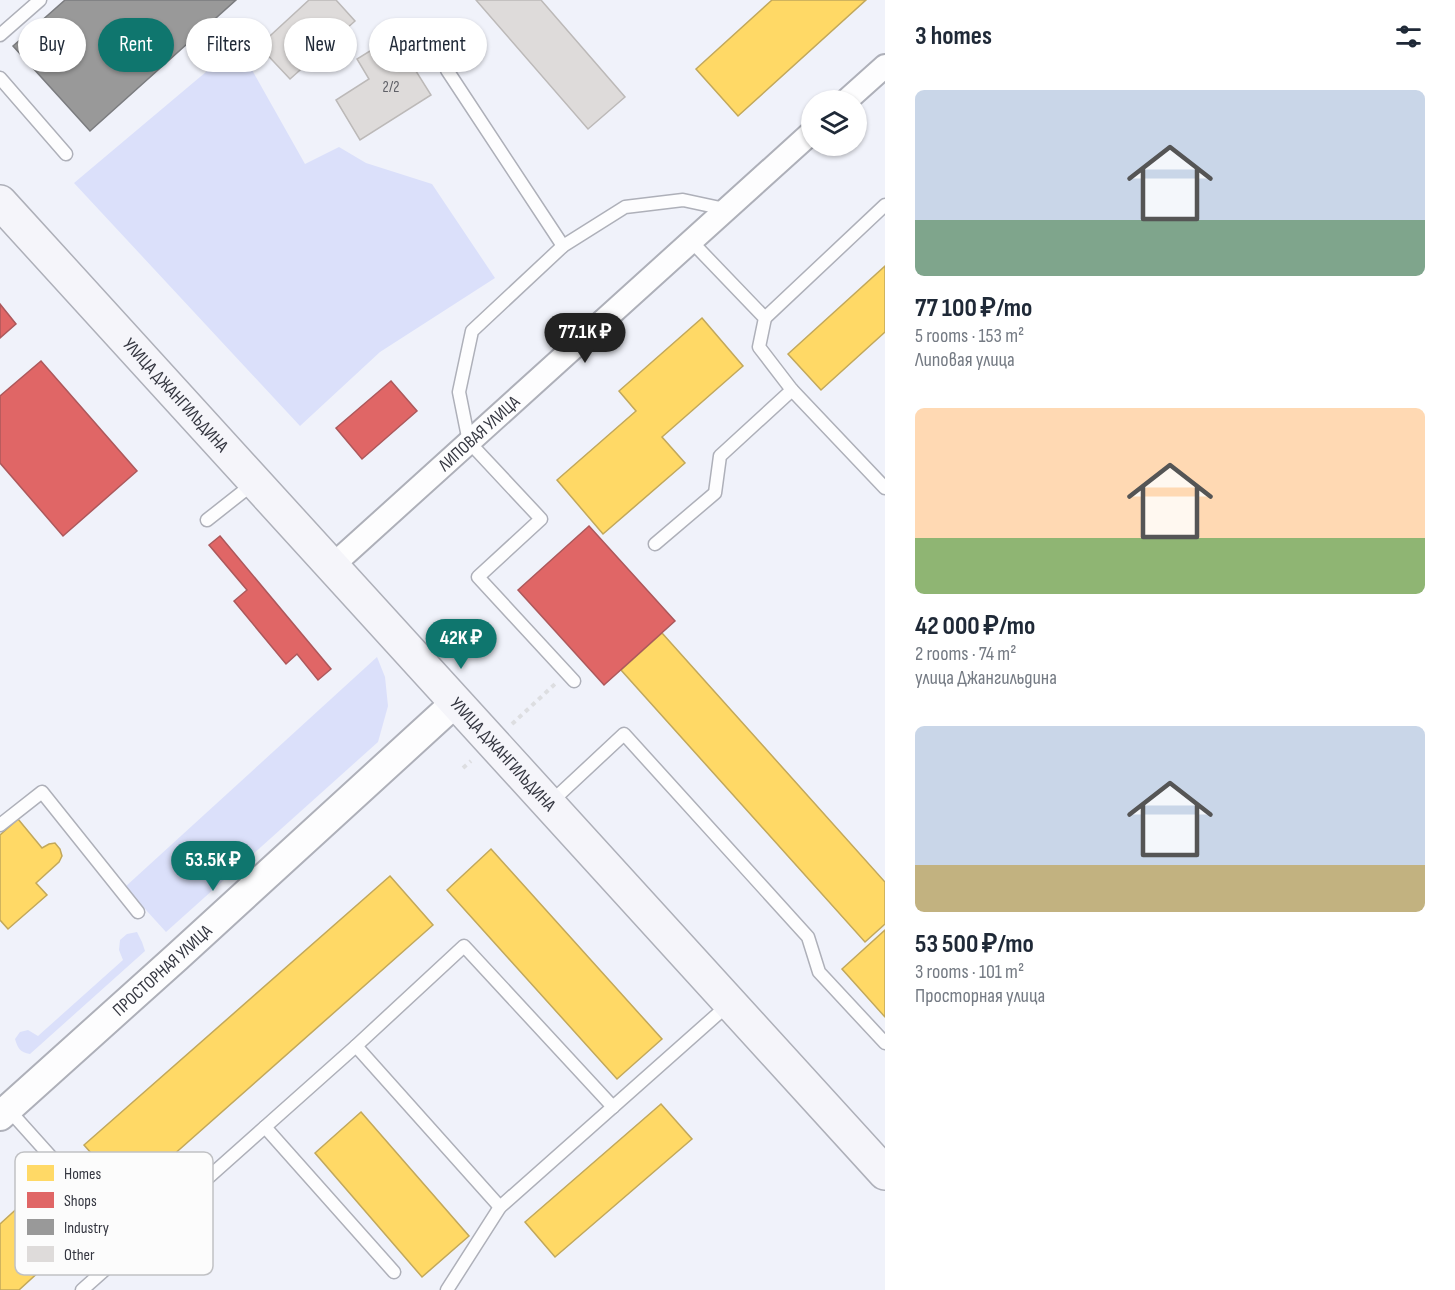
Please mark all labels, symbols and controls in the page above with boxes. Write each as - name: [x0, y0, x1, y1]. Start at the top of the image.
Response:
- chip: Buy: [18, 18, 86, 72]
- chip: Rent: [98, 18, 174, 72]
- chip: Filters: [186, 18, 272, 72]
- chip: New: [284, 18, 357, 72]
- chip: Apartment: [369, 18, 487, 72]
- icon: filters: [1392, 20, 1425, 53]
- text: 3 homes: [915, 21, 992, 52]
- house number: 2/2: [382, 78, 400, 97]
- map controls: [801, 90, 867, 156]
- button: layers: [801, 90, 867, 156]
- icon: home: [1116, 129, 1224, 237]
- text: 77 100 ₽/mo: [915, 293, 1032, 324]
- pin: 77.1K ₽: [530, 313, 640, 364]
- text: 77.1K ₽: [558, 320, 612, 344]
- text: 5 rooms · 153 m²: [915, 324, 1024, 348]
- street label: УЛИЦА ДЖАНГИЛЬДИНА: [118, 334, 233, 457]
- text: Липовая улица: [915, 348, 1015, 372]
- street label: ЛИПОВАЯ УЛИЦА: [434, 391, 524, 476]
- icon: home: [1116, 447, 1224, 555]
- text: 42 000 ₽/mo: [915, 611, 1035, 642]
- pin: 42K ₽: [419, 619, 503, 670]
- text: 42K ₽: [440, 626, 482, 650]
- text: 2 rooms · 74 m²: [915, 642, 1016, 666]
- text: улица Джангильдина: [915, 666, 1057, 690]
- street label: УЛИЦА ДЖАНГИЛЬДИНА: [446, 693, 560, 816]
- icon: home: [1116, 765, 1224, 873]
- pin: 53.5K ₽: [158, 841, 268, 892]
- text: 53.5K ₽: [185, 848, 241, 872]
- street label: ПРОСТОРНАЯ УЛИЦА: [109, 920, 217, 1021]
- text: 53 500 ₽/mo: [915, 929, 1034, 960]
- text: 3 rooms · 101 m²: [915, 960, 1024, 984]
- text: Просторная улица: [915, 984, 1045, 1008]
- legend: [15, 1152, 213, 1275]
- text: Homes: [64, 1165, 101, 1184]
- text: Shops: [64, 1192, 97, 1211]
- text: Industry: [64, 1219, 109, 1238]
- text: Other: [64, 1246, 95, 1265]

